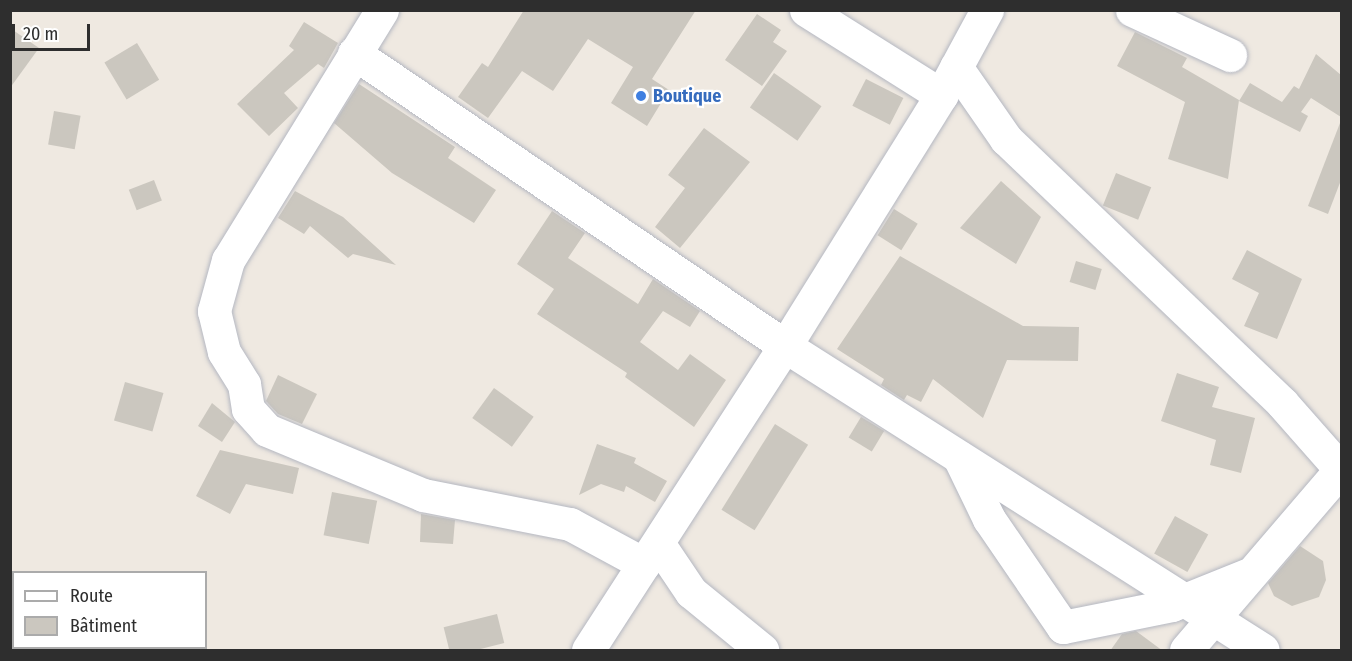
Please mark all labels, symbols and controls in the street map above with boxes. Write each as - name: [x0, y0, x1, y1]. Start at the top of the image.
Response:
- scale bar: [15, 12, 93, 50]
- text: 20 m: [23, 23, 58, 45]
- place label: Boutique: [653, 85, 721, 107]
- marker: Boutique: [634, 89, 648, 103]
- legend: [12, 571, 207, 649]
- text: Route: [70, 585, 113, 607]
- text: Bâtiment: [70, 615, 137, 637]

